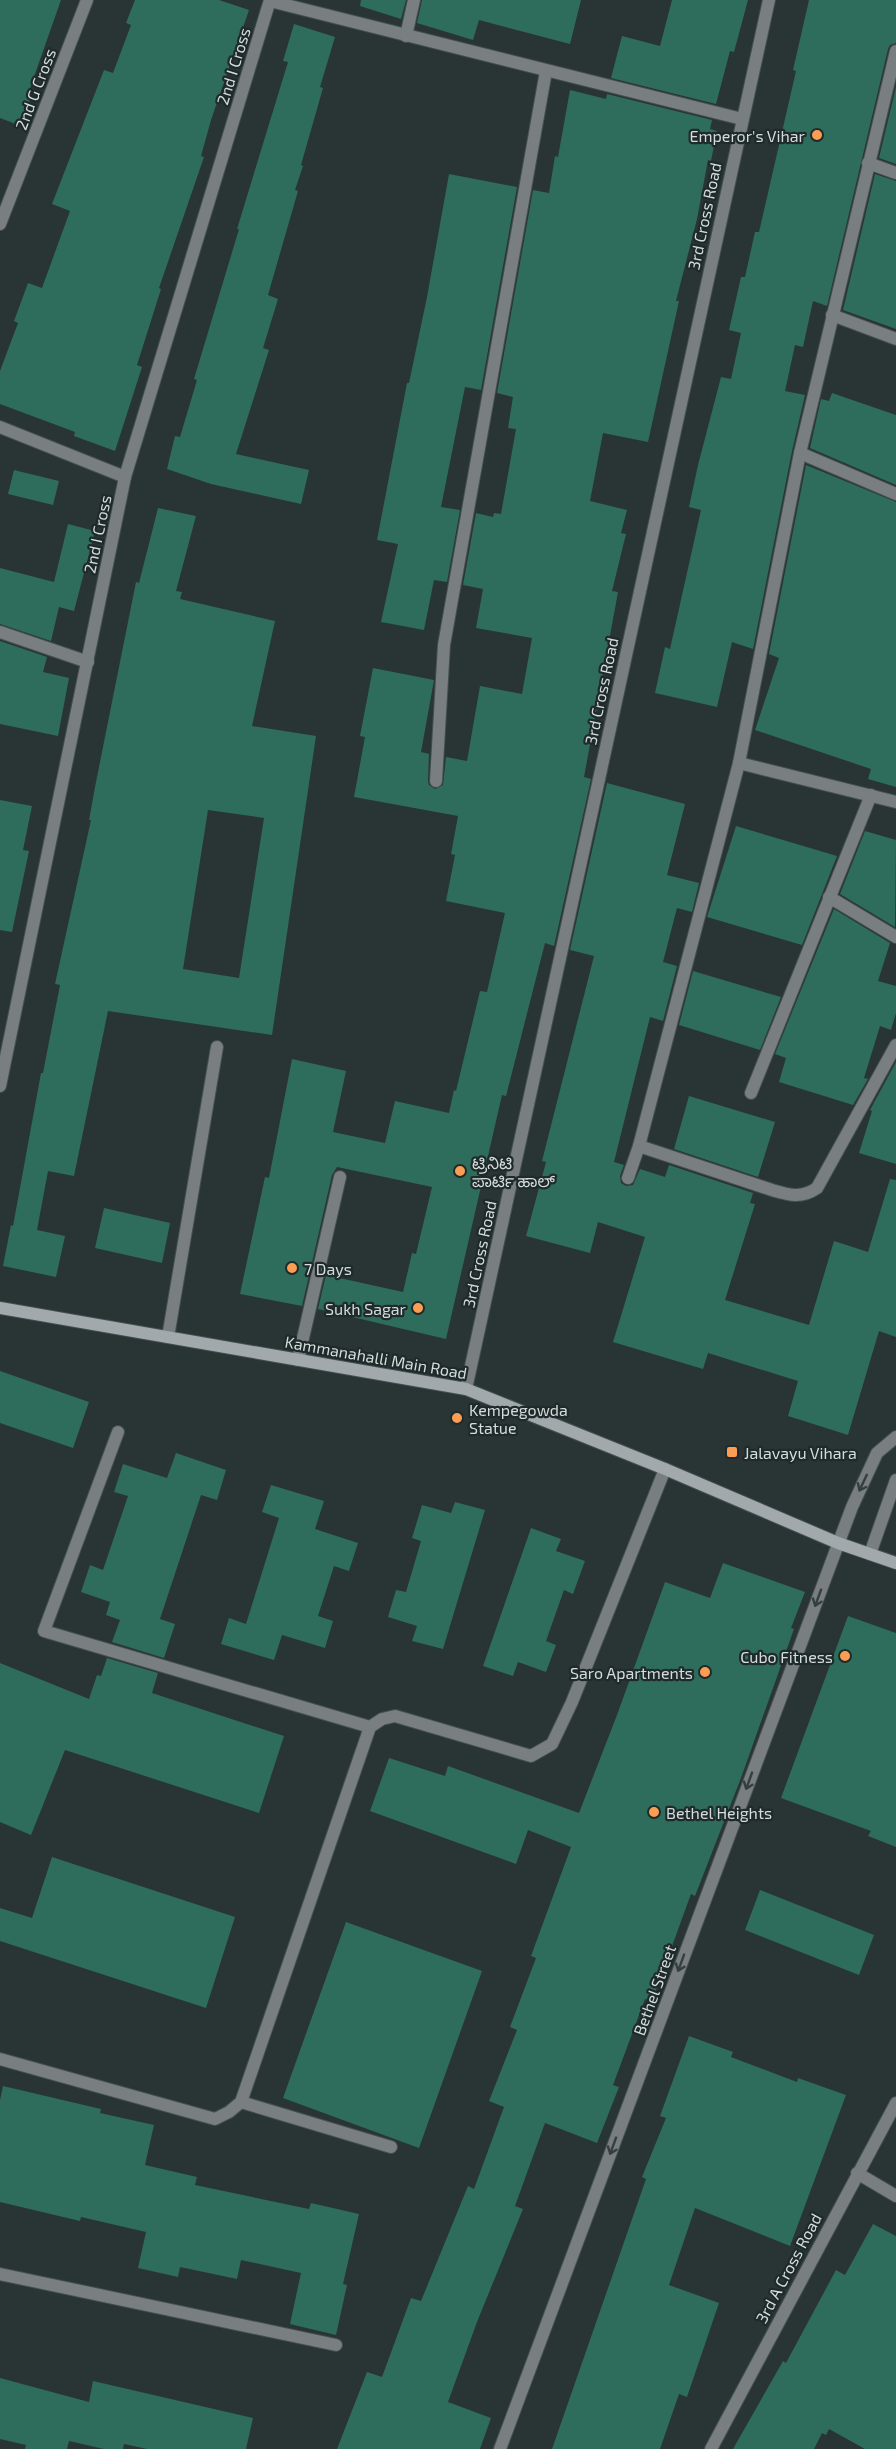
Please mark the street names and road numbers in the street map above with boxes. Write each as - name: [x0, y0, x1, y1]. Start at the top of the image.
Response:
- street label: 2nd I Cross: [212, 25, 254, 107]
- street label: 2nd G Cross: [11, 46, 59, 132]
- street label: 3rd Cross Road: [683, 161, 725, 271]
- street label: 2nd I Cross: [79, 493, 115, 575]
- street label: 3rd Cross Road: [580, 636, 622, 746]
- street label: 3rd Cross Road: [458, 1199, 500, 1309]
- street label: Kammanahalli Main Road: [283, 1332, 469, 1382]
- street label: Bethel Street: [629, 1942, 679, 2038]
- street label: 3rd A Cross Road: [751, 2210, 825, 2326]

